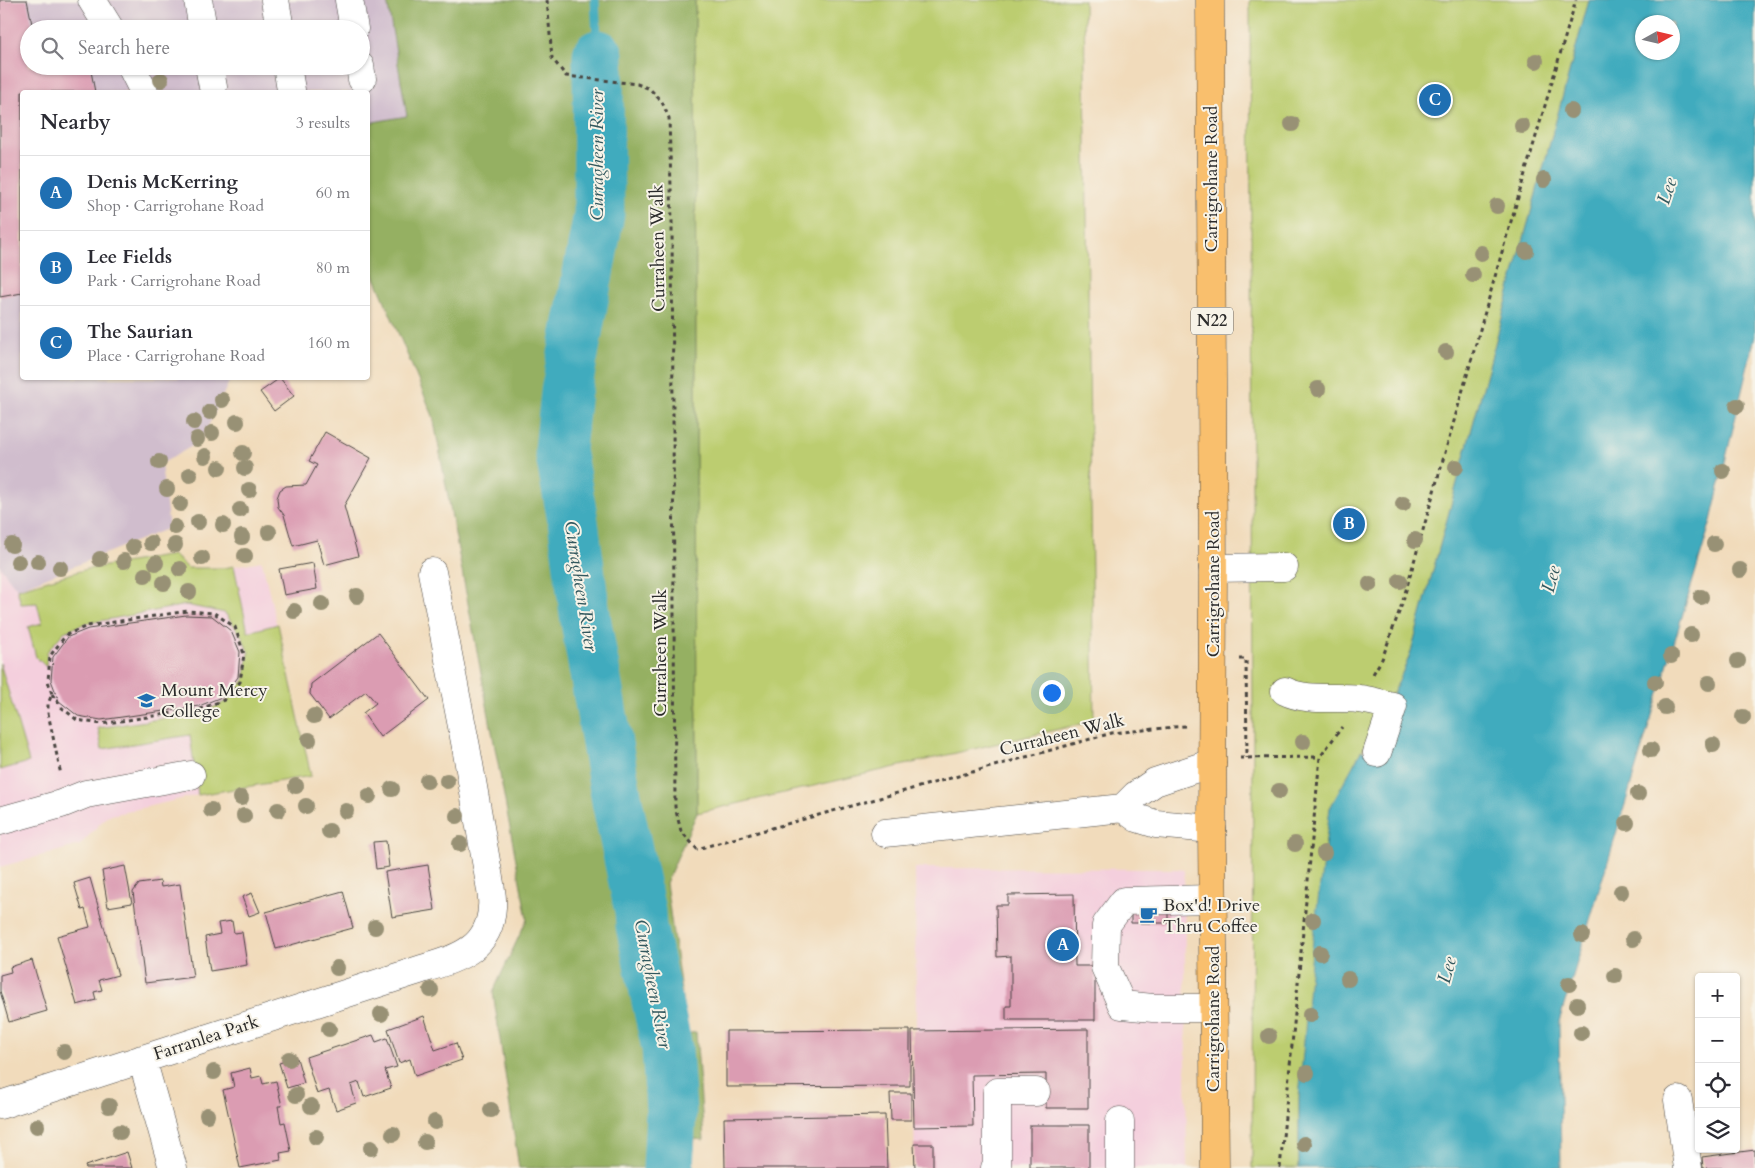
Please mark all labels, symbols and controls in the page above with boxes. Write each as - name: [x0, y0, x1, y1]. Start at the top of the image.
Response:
- north arrow: [1635, 15, 1680, 60]
- search box: [20, 20, 370, 75]
- icon: search: [38, 34, 66, 62]
- text: Search here: [78, 35, 170, 61]
- pin: C: [1419, 81, 1451, 119]
- water label: Curragheen River: [584, 89, 610, 221]
- street label: Carrigrohane Road: [1199, 105, 1224, 252]
- text: Nearby: [40, 108, 111, 137]
- text: 3 results: [296, 112, 350, 134]
- text: Denis McKerring: [87, 169, 238, 195]
- water label: Lee: [1651, 174, 1684, 208]
- text: A: [50, 182, 62, 204]
- text: 60 m: [316, 182, 350, 204]
- street label: Curraheen Walk: [644, 184, 672, 312]
- text: Shop · Carrigrohane Road: [87, 195, 264, 217]
- text: Lee Fields: [87, 244, 172, 270]
- text: B: [50, 257, 62, 279]
- text: 80 m: [316, 257, 350, 279]
- text: Park · Carrigrohane Road: [87, 270, 261, 292]
- road number: N22: [1191, 308, 1233, 334]
- text: The Saurian: [87, 319, 193, 345]
- text: C: [50, 332, 62, 354]
- text: 160 m: [308, 332, 350, 354]
- text: Place · Carrigrohane Road: [87, 345, 265, 367]
- pin: B: [1333, 505, 1365, 543]
- street label: Carrigrohane Road: [1201, 510, 1226, 657]
- water label: Curragheen River: [558, 519, 604, 654]
- water label: Lee: [1535, 562, 1567, 595]
- street label: Curraheen Walk: [648, 589, 673, 717]
- place label: Mount Mercy College: [161, 678, 268, 724]
- your location: [1039, 680, 1065, 706]
- school or university icon: Mount Mercy College: [137, 690, 157, 710]
- street label: Curraheen Walk: [997, 707, 1127, 763]
- place label: Box'd! Drive Thru Coffee: [1163, 893, 1260, 939]
- cafe icon: Box'd! Drive Thru Coffee: [1139, 905, 1159, 925]
- water label: Curragheen River: [628, 917, 678, 1052]
- pin: A: [1047, 926, 1079, 964]
- street label: Carrigrohane Road: [1201, 945, 1226, 1092]
- water label: Lee: [1431, 953, 1463, 986]
- map controls: [1695, 973, 1740, 1153]
- button: +: [1695, 973, 1740, 1018]
- street label: Farranlea Park: [150, 1009, 262, 1067]
- button: −: [1695, 1018, 1740, 1063]
- button: locate: [1695, 1063, 1740, 1108]
- button: layers: [1695, 1108, 1740, 1153]

